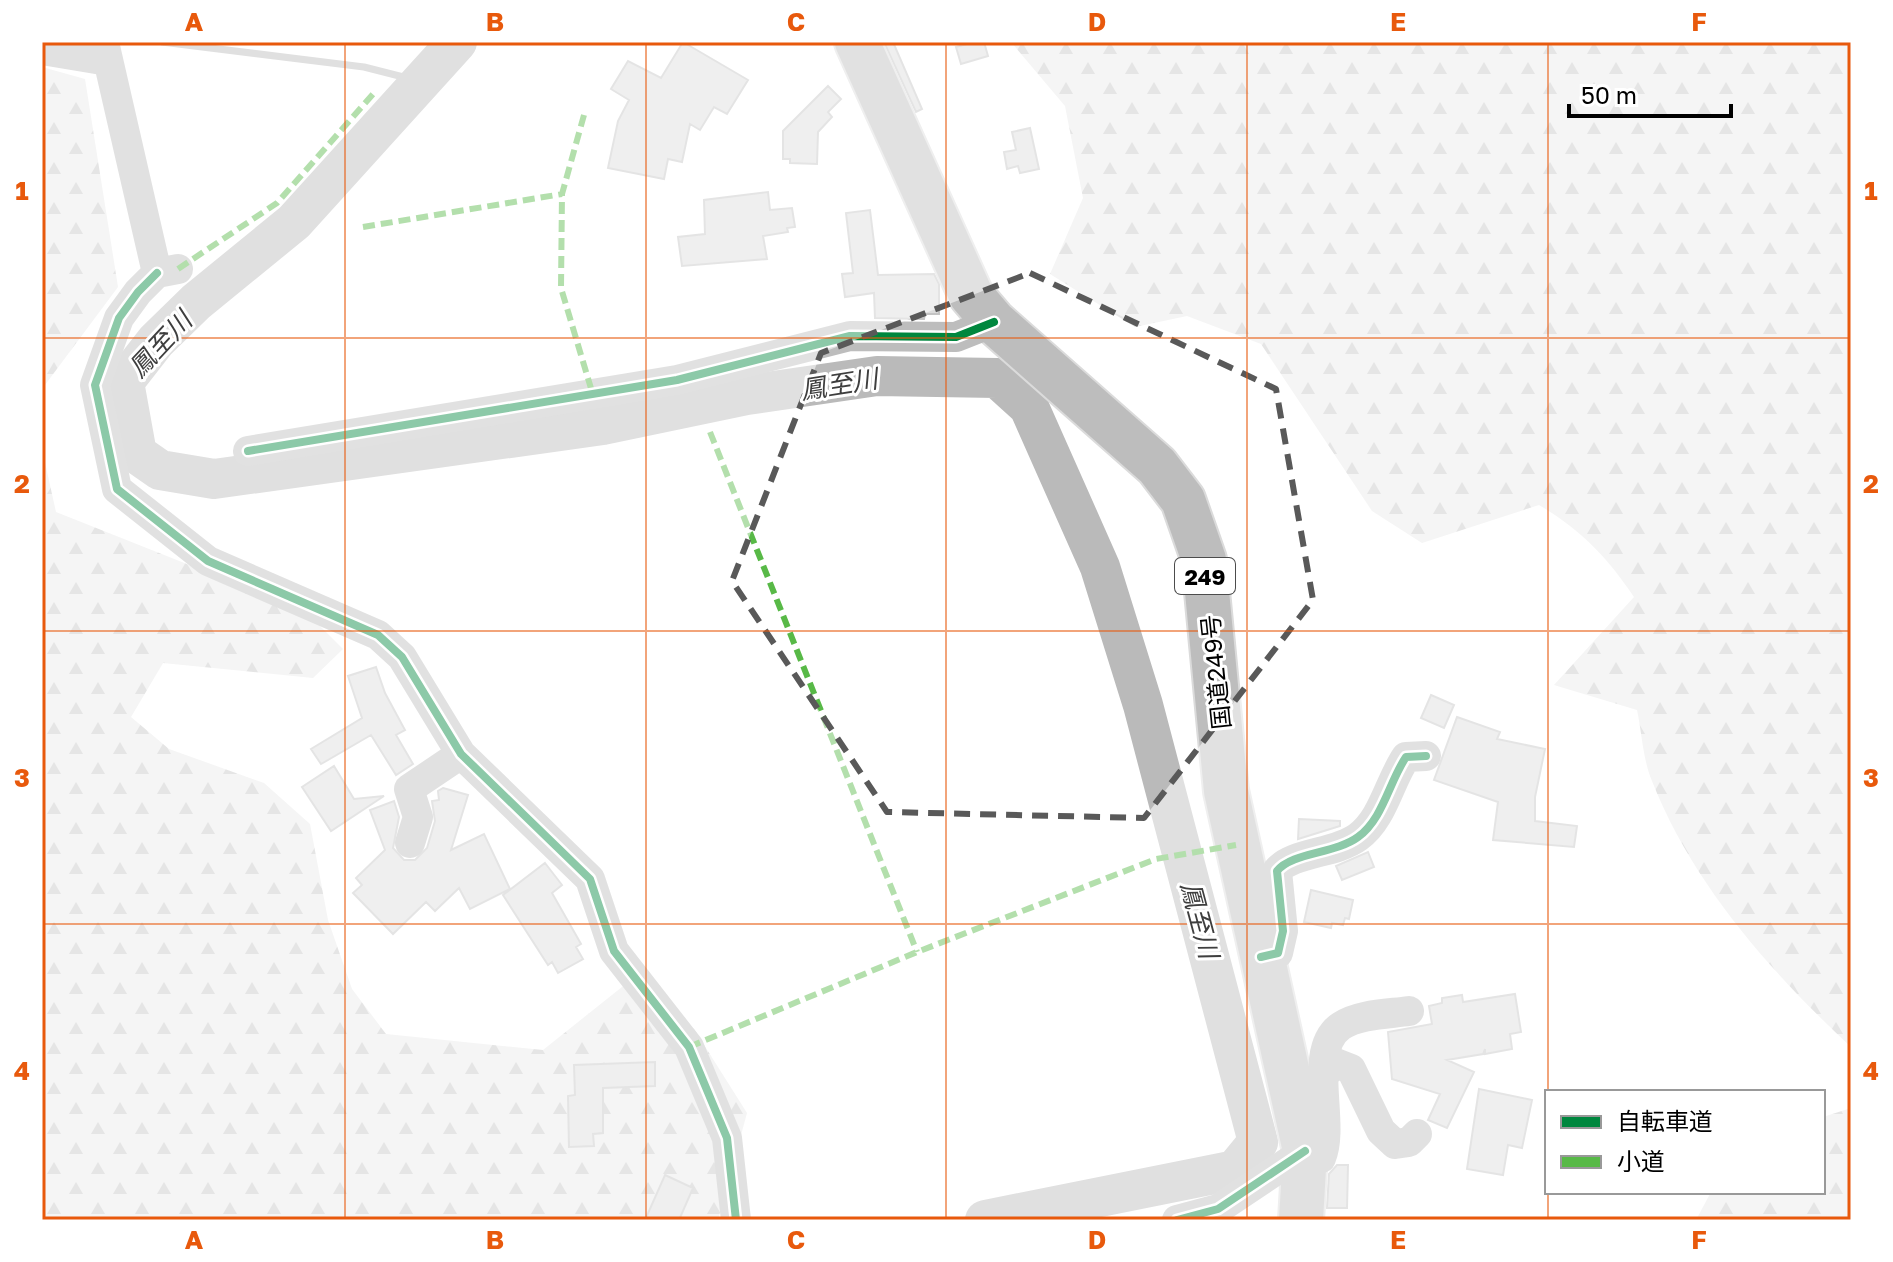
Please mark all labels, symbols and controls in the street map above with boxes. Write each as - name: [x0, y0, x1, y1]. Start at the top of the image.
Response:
- text: A: [185, 6, 204, 37]
- text: B: [486, 6, 504, 37]
- text: C: [787, 6, 805, 37]
- text: D: [1088, 6, 1106, 37]
- text: E: [1390, 6, 1406, 37]
- text: F: [1691, 6, 1707, 37]
- scale bar: [1569, 68, 1731, 118]
- text: 50 m: [1581, 80, 1637, 109]
- text: 1: [15, 175, 29, 206]
- text: 1: [1864, 175, 1878, 206]
- water label: 鳳至川: [122, 303, 200, 383]
- water label: 鳳至川: [798, 362, 883, 405]
- text: 2: [14, 468, 30, 499]
- text: 2: [1863, 468, 1879, 499]
- road number: 249: [1175, 558, 1235, 594]
- street label: 国道249号: [1195, 613, 1235, 731]
- text: 3: [14, 762, 30, 793]
- text: 3: [1863, 762, 1879, 793]
- water label: 鳳至川: [1175, 878, 1226, 965]
- text: 4: [14, 1055, 30, 1086]
- text: 4: [1863, 1055, 1879, 1086]
- legend: [1545, 1090, 1825, 1194]
- text: 自転車道: [1617, 1106, 1713, 1135]
- text: 小道: [1617, 1146, 1665, 1175]
- text: A: [185, 1224, 204, 1255]
- text: B: [486, 1224, 504, 1255]
- text: C: [787, 1224, 805, 1255]
- text: D: [1088, 1224, 1106, 1255]
- text: E: [1390, 1224, 1406, 1255]
- text: F: [1691, 1224, 1707, 1255]

